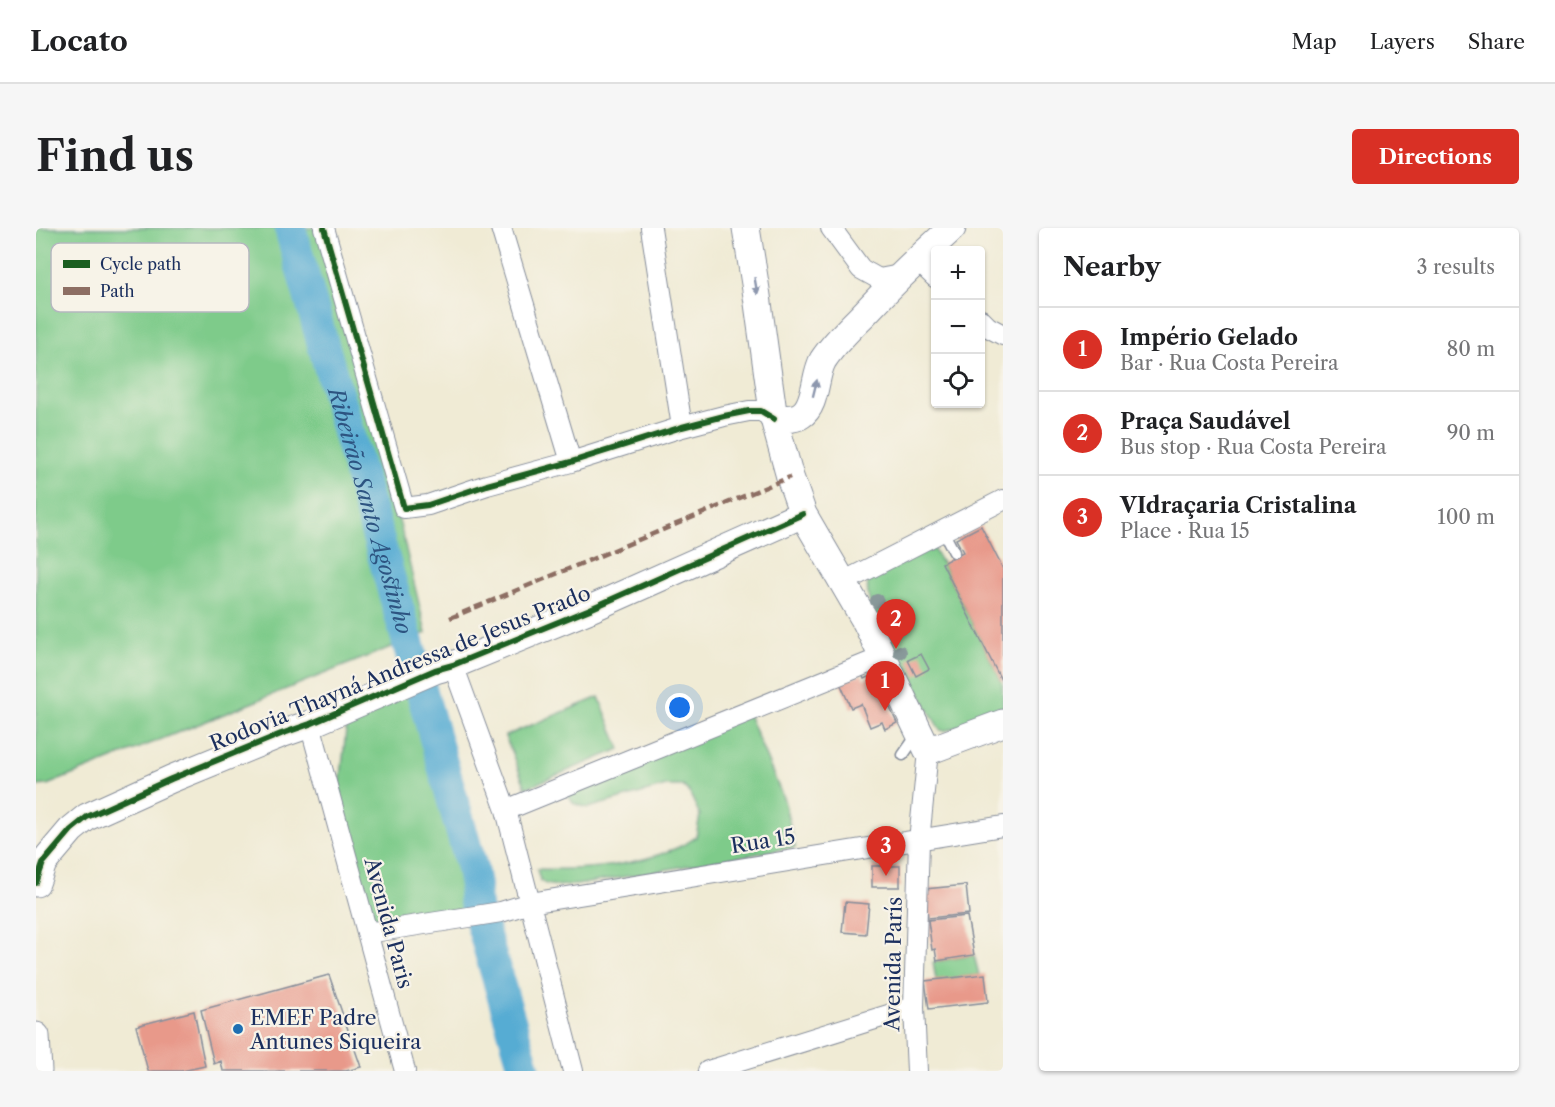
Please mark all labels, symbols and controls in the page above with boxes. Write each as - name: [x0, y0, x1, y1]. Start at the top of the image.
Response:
- text: Locato: [30, 24, 128, 58]
- text: Map: [1292, 29, 1337, 54]
- text: Layers: [1370, 29, 1435, 54]
- text: Share: [1468, 29, 1525, 54]
- button: Directions: [1352, 129, 1519, 184]
- text: Find us: [36, 130, 194, 182]
- legend: [51, 243, 249, 312]
- map controls: [931, 246, 985, 408]
- button: +: [931, 246, 985, 300]
- text: Nearby: [1063, 251, 1161, 283]
- text: Cycle path: [100, 254, 181, 274]
- text: 3 results: [1417, 255, 1495, 279]
- one-way arrow: [751, 276, 760, 295]
- text: Path: [100, 281, 134, 301]
- button: −: [931, 300, 985, 354]
- text: Império Gelado: [1120, 324, 1298, 351]
- text: 1: [1078, 337, 1087, 361]
- text: 80 m: [1447, 337, 1495, 361]
- text: Bar · Rua Costa Pereira: [1120, 351, 1339, 375]
- button: locate: [931, 354, 985, 408]
- one-way arrow: [810, 379, 820, 397]
- water label: Ribeirão Santo Agostinho: [322, 383, 418, 637]
- text: Praça Saudável: [1120, 408, 1291, 435]
- text: 2: [1077, 421, 1088, 445]
- text: 90 m: [1447, 421, 1495, 445]
- text: Bus stop · Rua Costa Pereira: [1120, 435, 1387, 459]
- text: VIdraçaria Cristalina: [1120, 492, 1357, 519]
- text: 3: [1077, 505, 1088, 529]
- text: 100 m: [1437, 505, 1495, 529]
- text: Place · Rua 15: [1120, 519, 1250, 543]
- street label: Rodovia Thayná Andressa de Jesus Prado: [206, 580, 594, 756]
- pin: 2: [876, 600, 916, 649]
- pin: 1: [866, 662, 904, 711]
- your location: [665, 693, 694, 722]
- street label: Rua 15: [729, 824, 797, 858]
- pin: 3: [866, 826, 906, 876]
- street label: Avenida Paris: [359, 854, 418, 991]
- street label: Avenida París: [879, 897, 907, 1032]
- place label: EMEF Padre Antunes Siqueira: [249, 1005, 422, 1054]
- marker: EMEF Padre Antunes Siqueira: [231, 1022, 245, 1036]

